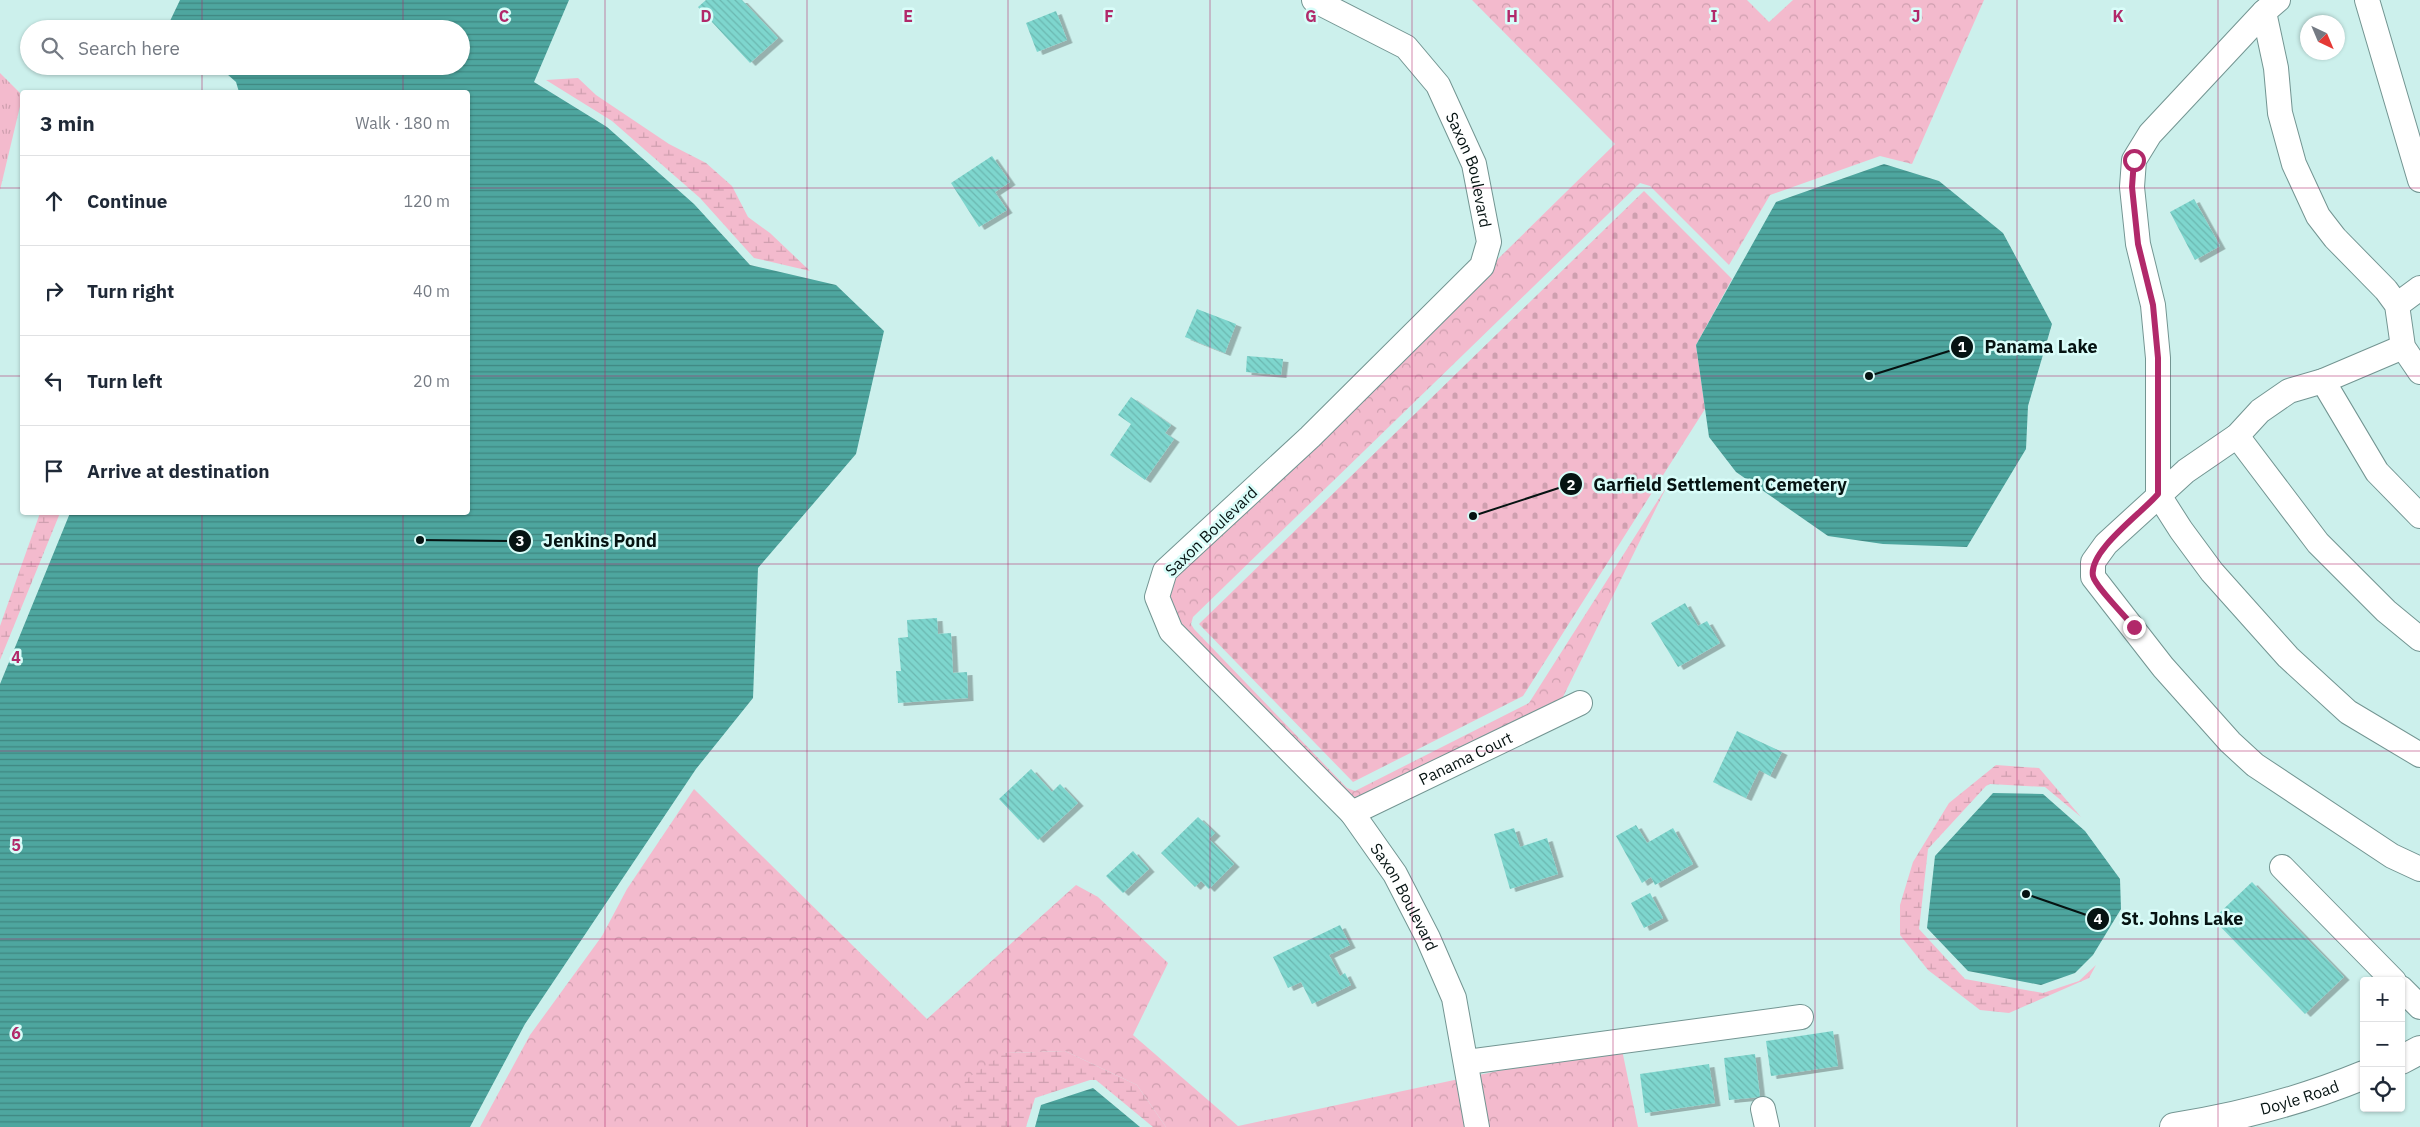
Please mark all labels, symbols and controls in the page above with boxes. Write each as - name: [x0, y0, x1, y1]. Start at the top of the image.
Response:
- text: C: [499, 6, 509, 26]
- text: D: [700, 6, 712, 26]
- text: E: [903, 6, 913, 26]
- text: F: [1104, 6, 1114, 26]
- text: G: [1305, 6, 1317, 26]
- text: H: [1506, 6, 1518, 26]
- text: I: [1711, 6, 1718, 26]
- text: J: [1912, 6, 1920, 26]
- text: K: [2112, 6, 2124, 26]
- north arrow: [2300, 15, 2345, 60]
- search box: [20, 20, 470, 75]
- icon: search: [38, 34, 66, 62]
- text: Search here: [78, 36, 180, 60]
- text: 3 min: [40, 109, 95, 137]
- street label: Saxon Boulevard: [1442, 109, 1496, 229]
- text: Walk · 180 m: [355, 113, 450, 133]
- route start: [2123, 149, 2146, 172]
- icon: ahead: [40, 187, 68, 215]
- text: Continue: [87, 189, 167, 213]
- text: 120 m: [403, 191, 450, 211]
- icon: right: [40, 277, 68, 305]
- text: Turn right: [87, 279, 174, 303]
- text: 40 m: [413, 281, 450, 301]
- callout: Panama Lake: [1949, 331, 2108, 364]
- text: Panama Lake: [1984, 335, 2098, 358]
- text: 1: [1957, 337, 1967, 356]
- icon: left: [40, 367, 68, 395]
- text: Turn left: [87, 369, 163, 393]
- text: 20 m: [413, 371, 450, 391]
- icon: arrive: [40, 457, 68, 485]
- text: Arrive at destination: [87, 459, 270, 483]
- callout: Garfield Settlement Cemetery: [1558, 468, 1857, 501]
- text: Garfield Settlement Cemetery: [1593, 473, 1847, 496]
- text: 2: [1566, 475, 1576, 494]
- street label: Saxon Boulevard: [1161, 482, 1261, 580]
- callout: Jenkins Pond: [508, 524, 667, 557]
- text: Jenkins Pond: [543, 529, 657, 552]
- text: 3: [515, 531, 525, 550]
- route end: [2123, 616, 2146, 639]
- text: 4: [11, 647, 21, 667]
- street label: Panama Court: [1415, 727, 1516, 789]
- text: 5: [11, 835, 21, 855]
- street label: Saxon Boulevard: [1366, 839, 1442, 954]
- callout: St. Johns Lake: [2085, 902, 2253, 935]
- text: St. Johns Lake: [2121, 907, 2243, 930]
- text: 4: [2093, 909, 2103, 928]
- map controls: [2360, 977, 2405, 1112]
- button: +: [2360, 977, 2405, 1022]
- button: −: [2360, 1022, 2405, 1067]
- text: 6: [11, 1023, 21, 1043]
- button: locate: [2360, 1067, 2405, 1112]
- street label: Doyle Road: [2258, 1076, 2342, 1119]

